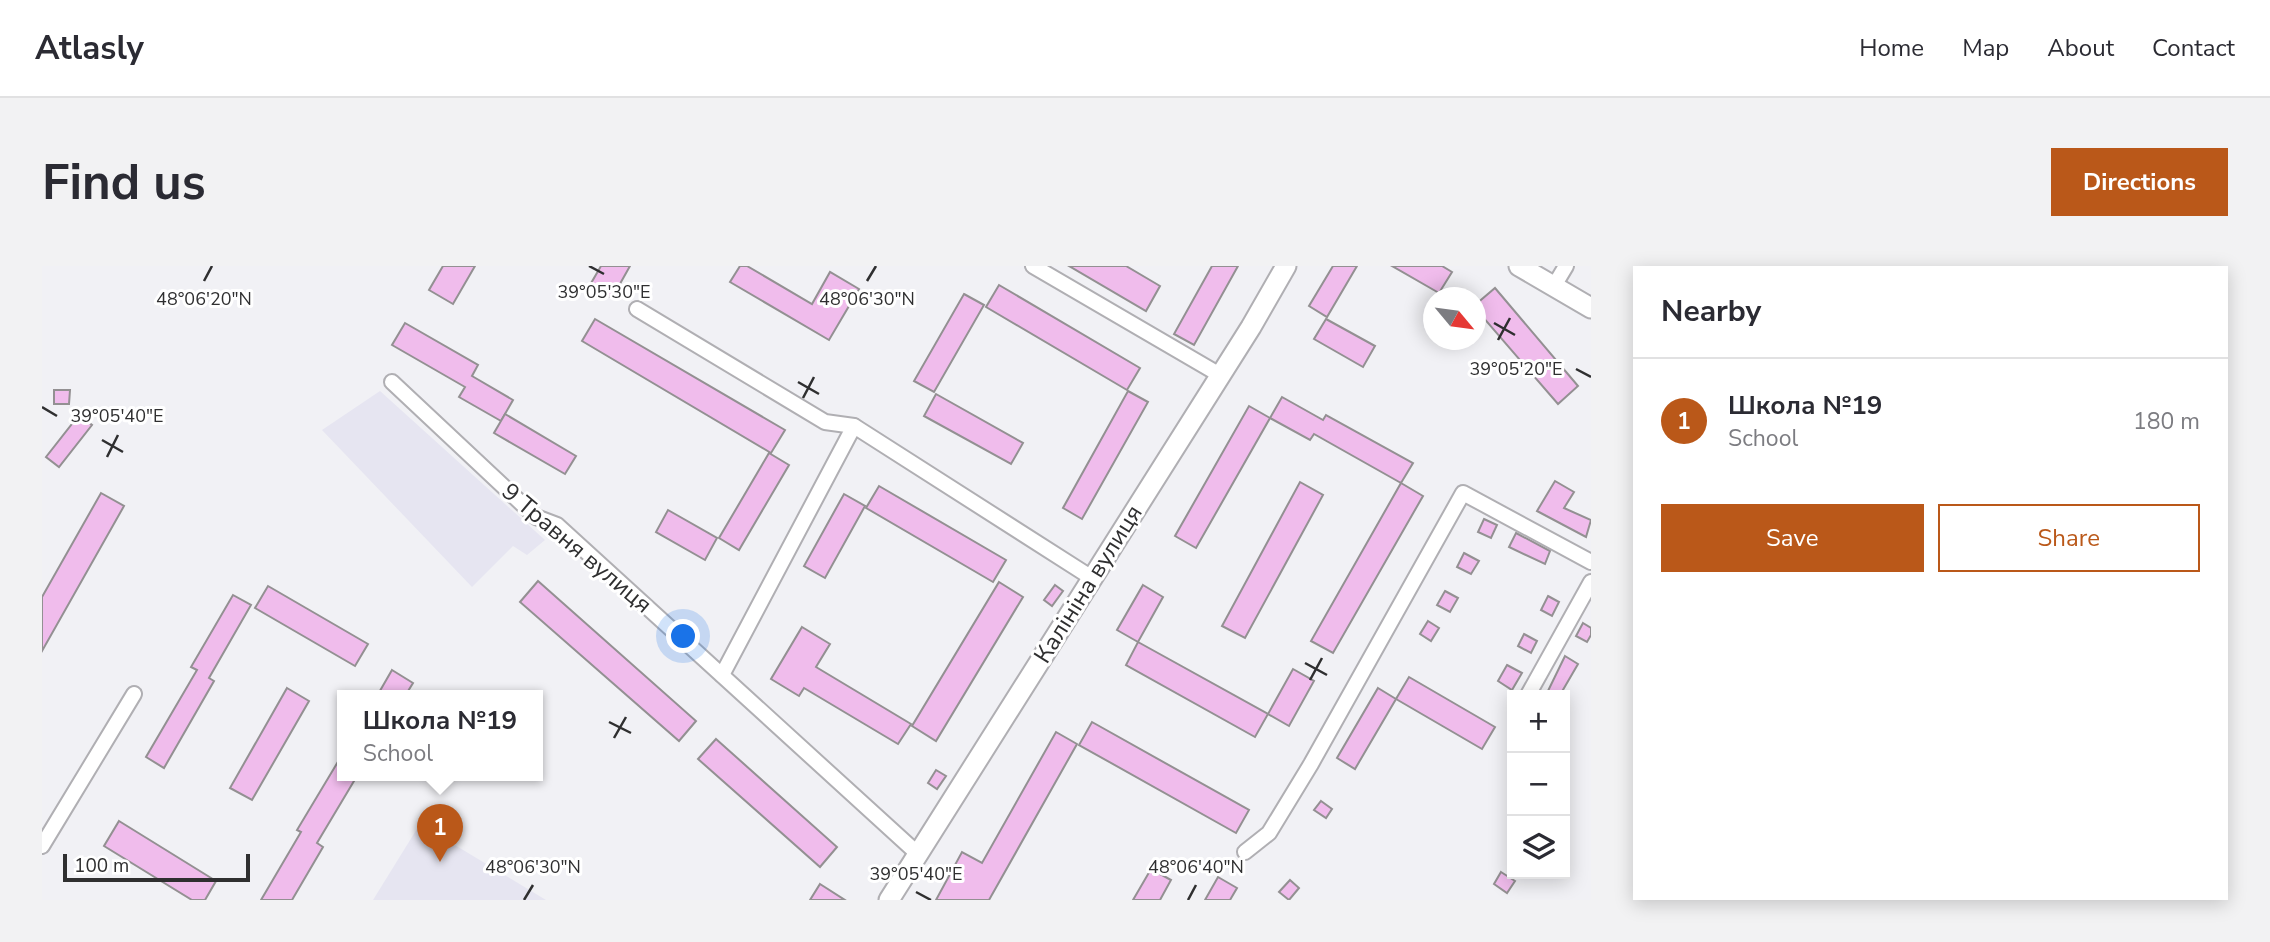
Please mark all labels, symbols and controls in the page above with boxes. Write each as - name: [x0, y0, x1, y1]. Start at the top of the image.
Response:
- text: Atlasly: [35, 26, 144, 71]
- text: Home: [1859, 32, 1924, 64]
- text: Map: [1962, 32, 2009, 64]
- text: About: [2047, 32, 2114, 64]
- text: Contact: [2152, 32, 2235, 64]
- button: Directions: [2051, 148, 2228, 216]
- text: Find us: [42, 149, 206, 216]
- text: 39°05'30"E: [558, 280, 651, 304]
- text: 48°06'20"N: [156, 287, 252, 311]
- text: 48°06'30"N: [819, 287, 915, 311]
- north arrow: [1423, 287, 1486, 350]
- text: Nearby: [1661, 291, 1761, 332]
- text: 39°05'20"E: [1470, 357, 1563, 381]
- text: Школа №19: [1728, 388, 1882, 423]
- text: 39°05'40"E: [71, 404, 164, 428]
- text: 1: [1677, 406, 1691, 437]
- text: 180 m: [2133, 406, 2200, 437]
- text: School: [1728, 423, 1798, 454]
- street label: 9 Травня вулиця: [495, 476, 659, 620]
- street label: Калініна вулиця: [1026, 499, 1150, 669]
- button: Save: [1661, 504, 1924, 572]
- button: Share: [1938, 504, 2200, 572]
- your location: [666, 619, 700, 653]
- popup: [337, 690, 543, 781]
- map controls: [1507, 690, 1570, 879]
- button: +: [1507, 690, 1570, 753]
- text: Школа №19: [363, 703, 517, 738]
- text: School: [363, 738, 433, 769]
- button: −: [1507, 753, 1570, 816]
- pin: 1: [417, 804, 463, 862]
- button: layers: [1507, 816, 1570, 879]
- scale bar: [63, 851, 250, 883]
- text: 100 m: [74, 853, 129, 879]
- text: 48°06'30"N: [485, 855, 581, 879]
- text: 48°06'40"N: [1148, 855, 1244, 879]
- text: 39°05'40"E: [870, 862, 963, 886]

